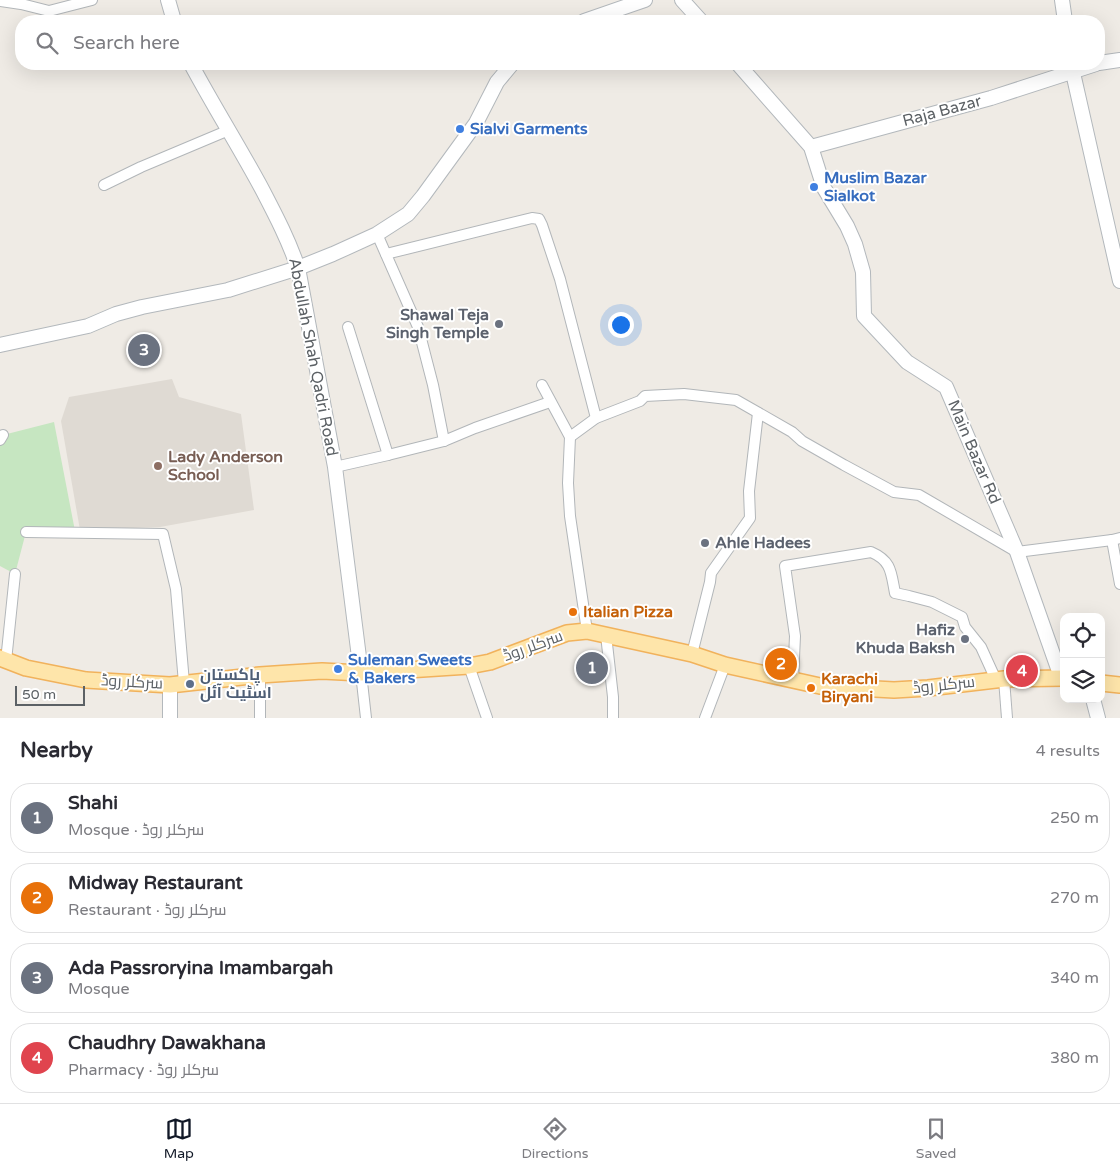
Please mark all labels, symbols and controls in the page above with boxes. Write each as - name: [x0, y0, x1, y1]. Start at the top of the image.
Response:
- search box: [15, 15, 1105, 70]
- icon: search: [33, 29, 61, 57]
- text: Search here: [73, 32, 180, 54]
- street label: Raja Bazar: [900, 91, 984, 131]
- place label: Sialvi Garments: [470, 119, 588, 139]
- marker: Sialvi Garments: [454, 123, 466, 135]
- place label: Muslim Bazar Sialkot: [824, 168, 928, 206]
- marker: Muslim Bazar Sialkot: [808, 181, 820, 193]
- street label: Abdullah Shah Qadri Road: [284, 256, 342, 458]
- place label: Shawal Teja Singh Temple: [386, 305, 489, 343]
- your location: [608, 312, 634, 338]
- marker: Shawal Teja Singh Temple: [493, 318, 505, 330]
- pin: 3: [128, 331, 160, 369]
- street label: Main Bazar Rd: [943, 397, 1005, 507]
- place label: Lady Anderson School: [168, 447, 283, 485]
- marker: Lady Anderson School: [152, 460, 164, 472]
- place label: Ahle Hadees: [715, 533, 811, 553]
- marker: Ahle Hadees: [699, 537, 711, 549]
- place label: Italian Pizza: [583, 602, 673, 622]
- marker: Italian Pizza: [567, 606, 579, 618]
- map controls: [1060, 613, 1105, 703]
- button: locate: [1060, 613, 1105, 658]
- place label: Hafiz Khuda Baksh: [855, 620, 955, 658]
- street label: سرکلر روڈ: [500, 626, 566, 666]
- marker: Hafiz Khuda Baksh: [959, 633, 971, 645]
- pin: 2: [765, 645, 797, 683]
- pin: 1: [576, 649, 608, 687]
- place label: Suleman Sweets & Bakers: [348, 650, 472, 688]
- pin: 4: [1006, 652, 1038, 690]
- button: layers: [1060, 658, 1105, 703]
- marker: Suleman Sweets & Bakers: [332, 663, 344, 675]
- place label: پاکستان اسٹیٹ آئل: [200, 665, 272, 703]
- place label: Karachi Biryani: [821, 669, 878, 707]
- street label: سرکلر روڈ: [100, 670, 164, 694]
- street label: سرکلر روڈ: [912, 672, 976, 698]
- marker: پاکستان اسٹیٹ آئل: [184, 678, 196, 690]
- marker: Karachi Biryani: [805, 682, 817, 694]
- scale bar: [15, 683, 85, 706]
- text: 50 m: [22, 686, 56, 703]
- text: Nearby: [20, 738, 93, 763]
- text: 4 results: [1036, 741, 1100, 761]
- text: Shahi: [68, 792, 118, 814]
- text: 1: [32, 808, 42, 828]
- text: 250 m: [1050, 808, 1099, 828]
- text: Mosque · سرکلر روڈ: [68, 820, 204, 840]
- text: Midway Restaurant: [68, 872, 243, 894]
- text: 2: [32, 888, 42, 908]
- text: 270 m: [1050, 888, 1099, 908]
- text: Restaurant · سرکلر روڈ: [68, 900, 226, 920]
- text: Ada Passroryina Imambargah: [68, 957, 333, 979]
- text: 3: [32, 968, 42, 988]
- text: 340 m: [1050, 968, 1099, 988]
- text: Mosque: [68, 979, 130, 999]
- text: Chaudhry Dawakhana: [68, 1032, 266, 1054]
- text: 4: [32, 1048, 42, 1068]
- text: 380 m: [1050, 1048, 1099, 1068]
- text: Pharmacy · سرکلر روڈ: [68, 1060, 219, 1080]
- tab: Map: [164, 1115, 194, 1162]
- tab: Directions: [521, 1115, 588, 1162]
- tab: Saved: [916, 1115, 956, 1162]

